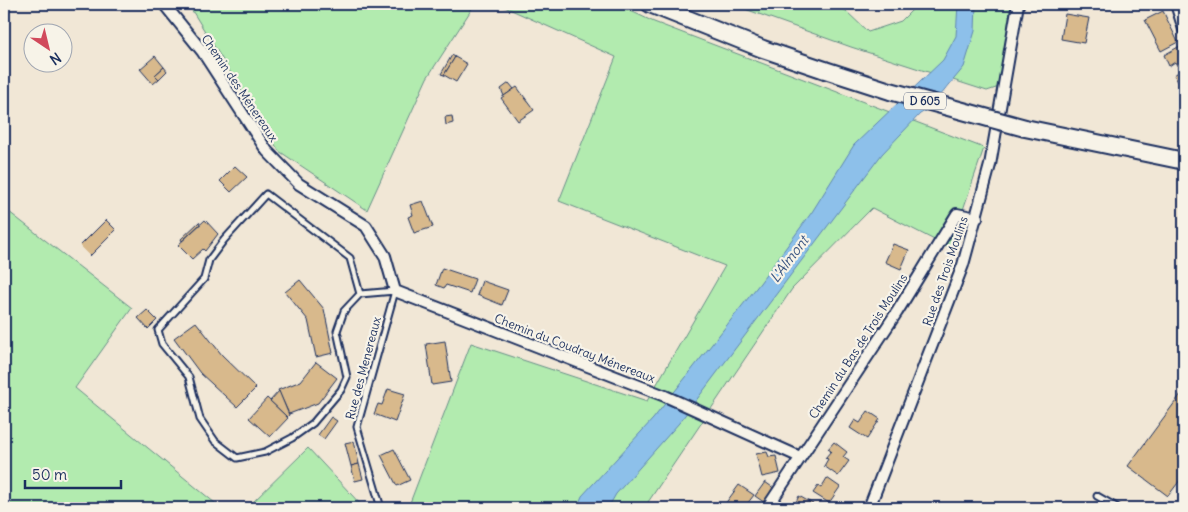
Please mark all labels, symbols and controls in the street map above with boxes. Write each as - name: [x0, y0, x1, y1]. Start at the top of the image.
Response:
- north arrow: [22, 22, 72, 72]
- street label: Chemin des Ménereaux: [198, 31, 282, 145]
- text: N: [46, 48, 65, 69]
- road number: D 605: [904, 92, 946, 110]
- street label: Rue des Trois Moulins: [919, 214, 971, 328]
- water label: L'Almont: [766, 230, 814, 286]
- street label: Chemin du Bas de Trois Moulins: [805, 271, 911, 421]
- street label: Chemin du Coudray Ménereaux: [492, 310, 658, 386]
- street label: Rue des Menereaux: [342, 315, 384, 421]
- scale bar: [25, 457, 121, 489]
- text: 50 m: [32, 465, 67, 484]

